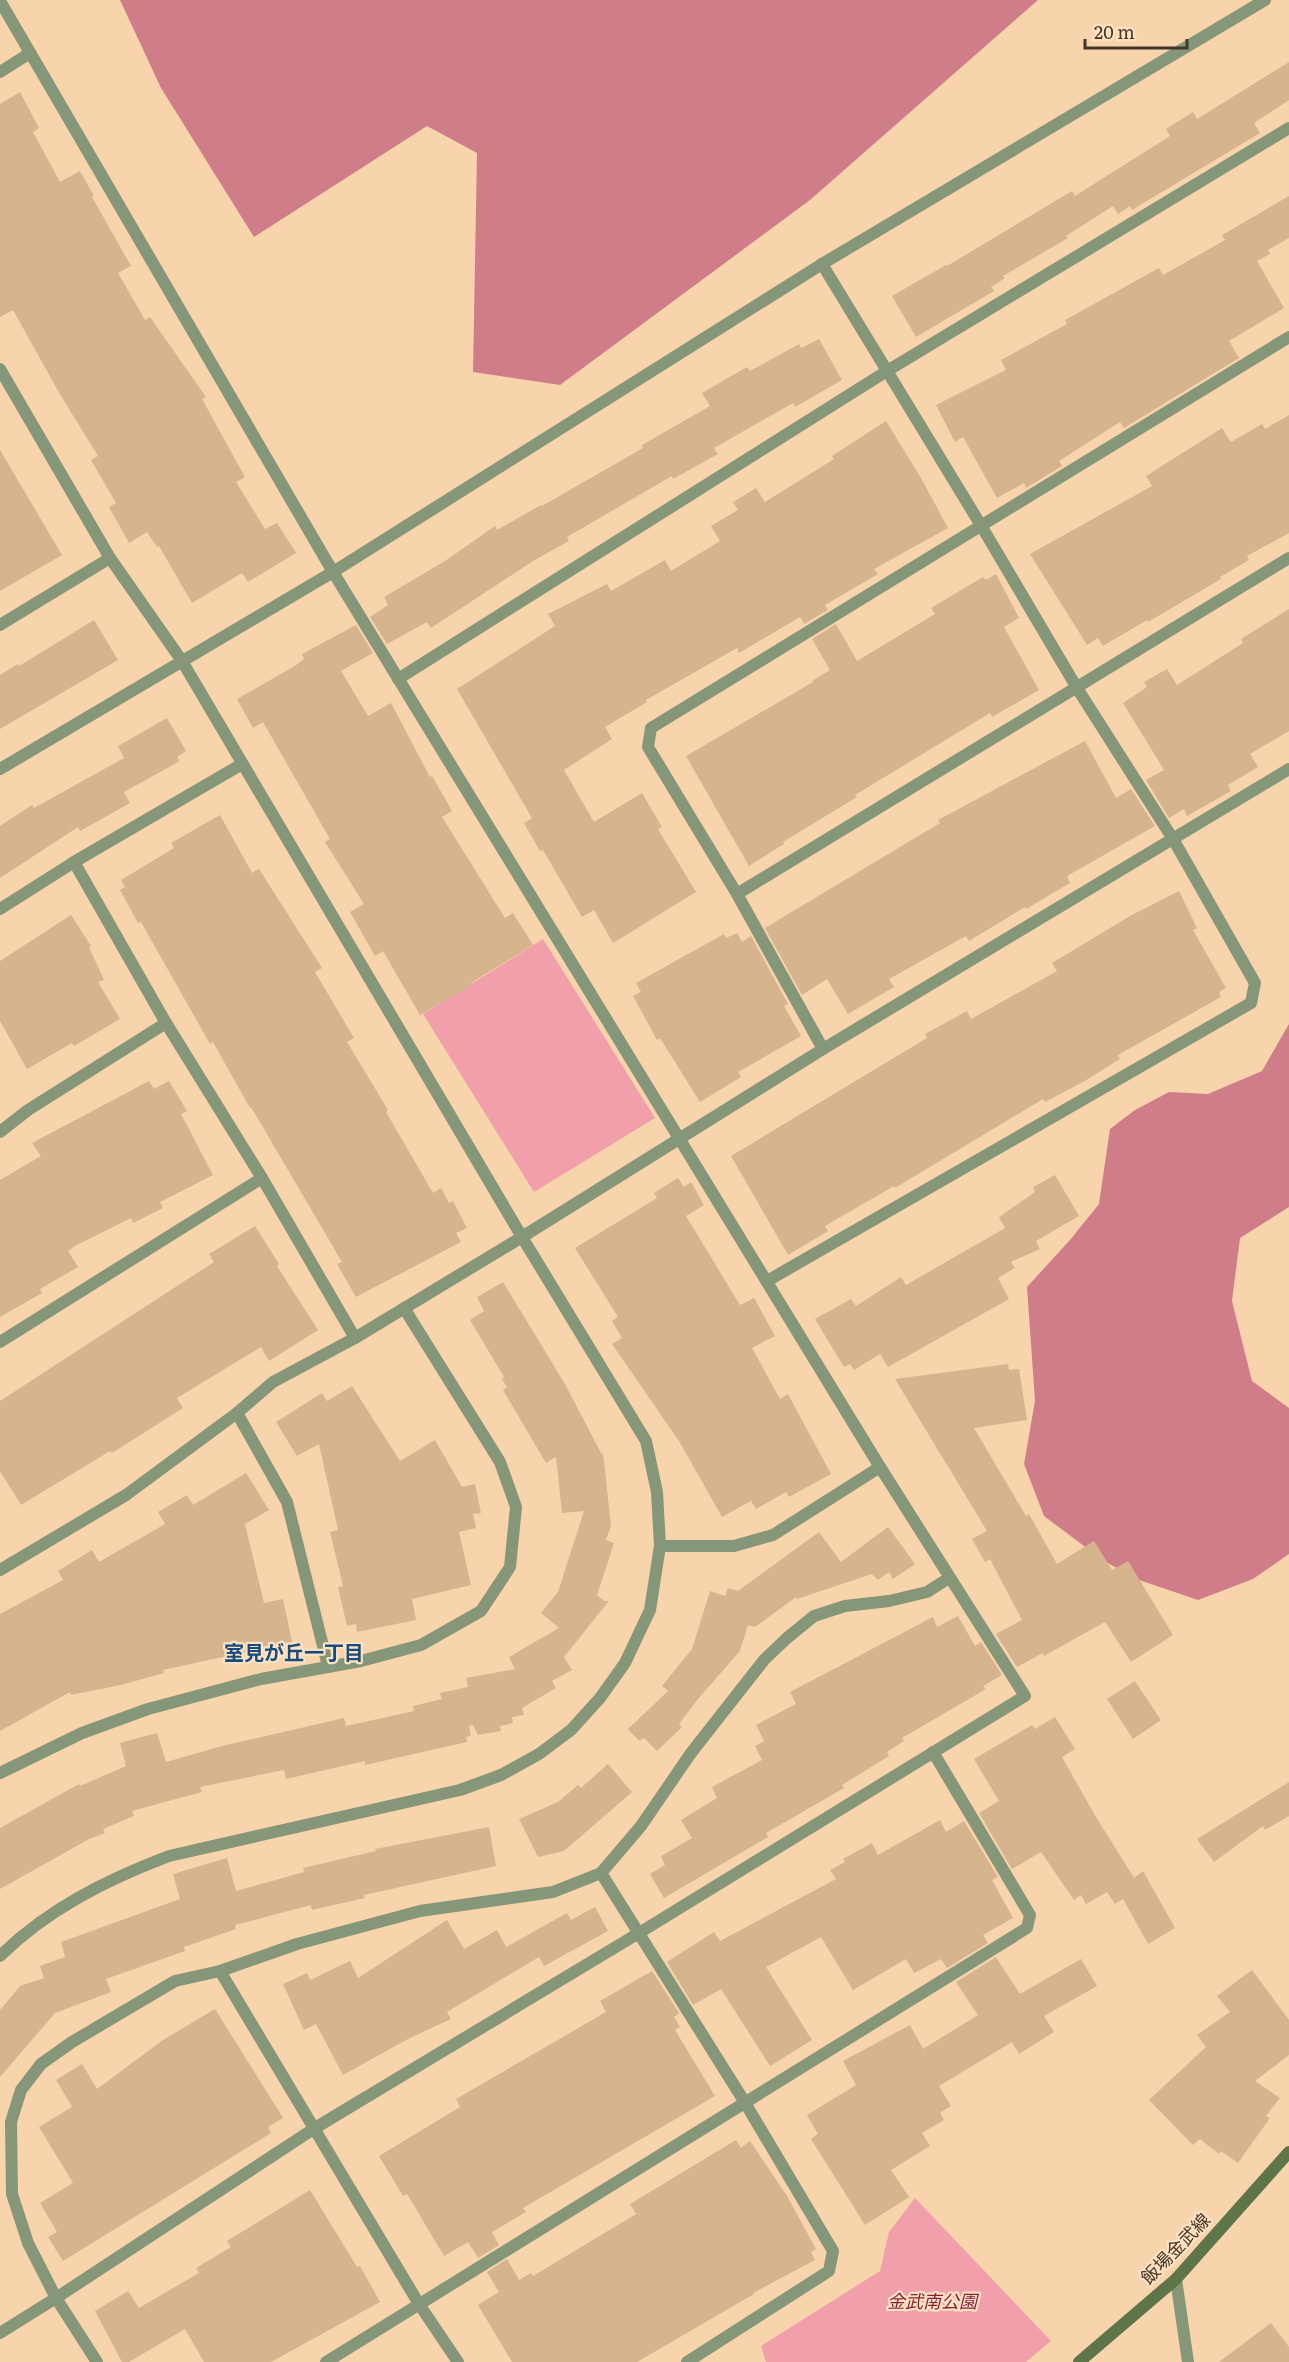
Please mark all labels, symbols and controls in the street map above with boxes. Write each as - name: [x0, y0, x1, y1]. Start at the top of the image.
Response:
- scale bar: [1085, 12, 1187, 50]
- text: 20 m: [1094, 18, 1135, 45]
- district label: 室見が丘一丁目: [224, 1636, 364, 1666]
- street label: 飯場金武線: [1134, 2206, 1216, 2290]
- park label: 金武南公園: [887, 2287, 980, 2314]

